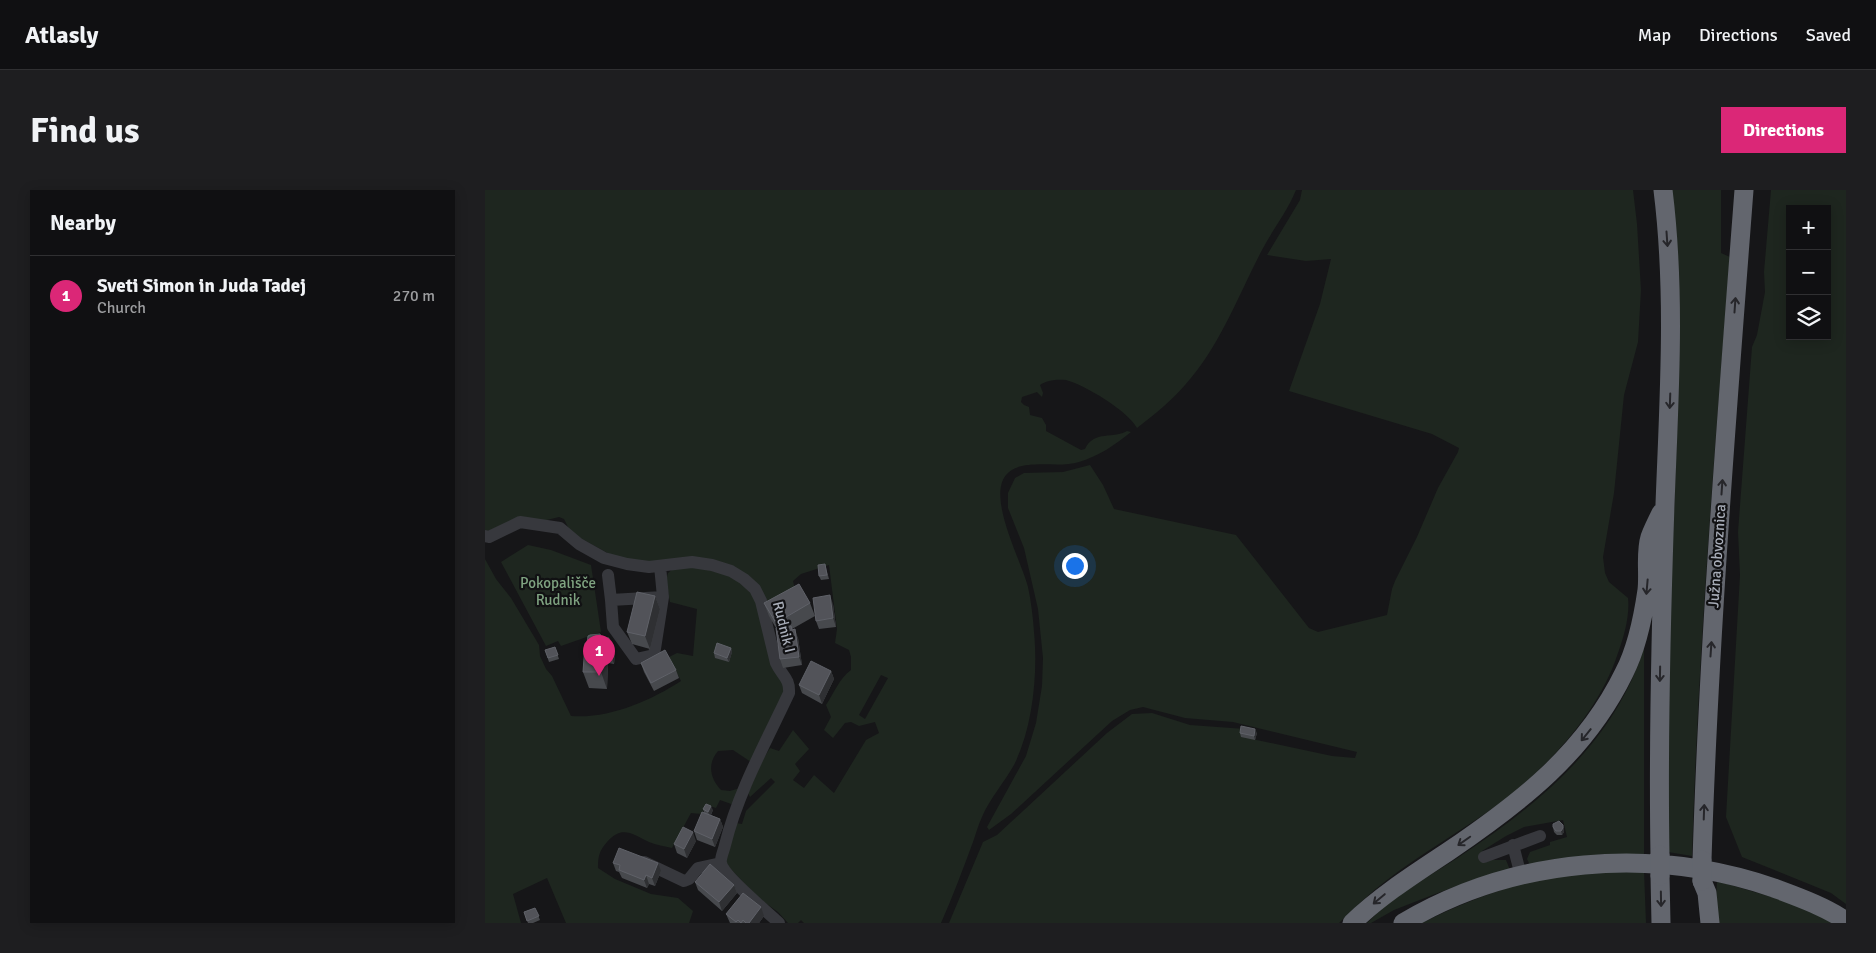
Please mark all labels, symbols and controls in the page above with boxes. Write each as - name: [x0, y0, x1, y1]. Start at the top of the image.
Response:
- text: Atlasly: [25, 20, 98, 50]
- text: Map: [1638, 24, 1671, 46]
- text: Directions: [1699, 24, 1778, 46]
- text: Saved: [1806, 24, 1851, 46]
- button: Directions: [1721, 107, 1846, 153]
- text: Find us: [30, 109, 140, 152]
- map controls: [1786, 205, 1831, 340]
- button: +: [1786, 205, 1831, 250]
- text: Nearby: [50, 210, 116, 236]
- one-way arrow: [1663, 230, 1672, 246]
- button: −: [1786, 250, 1831, 295]
- text: Sveti Simon in Juda Tadej: [97, 274, 306, 298]
- text: 1: [62, 286, 70, 306]
- text: 270 m: [393, 286, 435, 306]
- button: layers: [1786, 295, 1831, 340]
- one-way arrow: [1731, 297, 1740, 313]
- text: Church: [97, 298, 146, 318]
- one-way arrow: [1665, 393, 1674, 409]
- one-way arrow: [1717, 479, 1726, 495]
- street label: Južna obvoznica: [1704, 503, 1730, 609]
- your location: [1062, 553, 1088, 579]
- park label: Pokopališče Rudnik: [520, 574, 596, 609]
- one-way arrow: [1642, 579, 1651, 595]
- street label: Rudnik I: [769, 599, 799, 655]
- pin: 1: [583, 635, 615, 676]
- one-way arrow: [1706, 641, 1715, 657]
- one-way arrow: [1655, 666, 1665, 682]
- one-way arrow: [1580, 728, 1591, 741]
- one-way arrow: [1699, 804, 1709, 820]
- one-way arrow: [1457, 836, 1471, 846]
- one-way arrow: [1656, 891, 1666, 907]
- one-way arrow: [1373, 894, 1386, 905]

